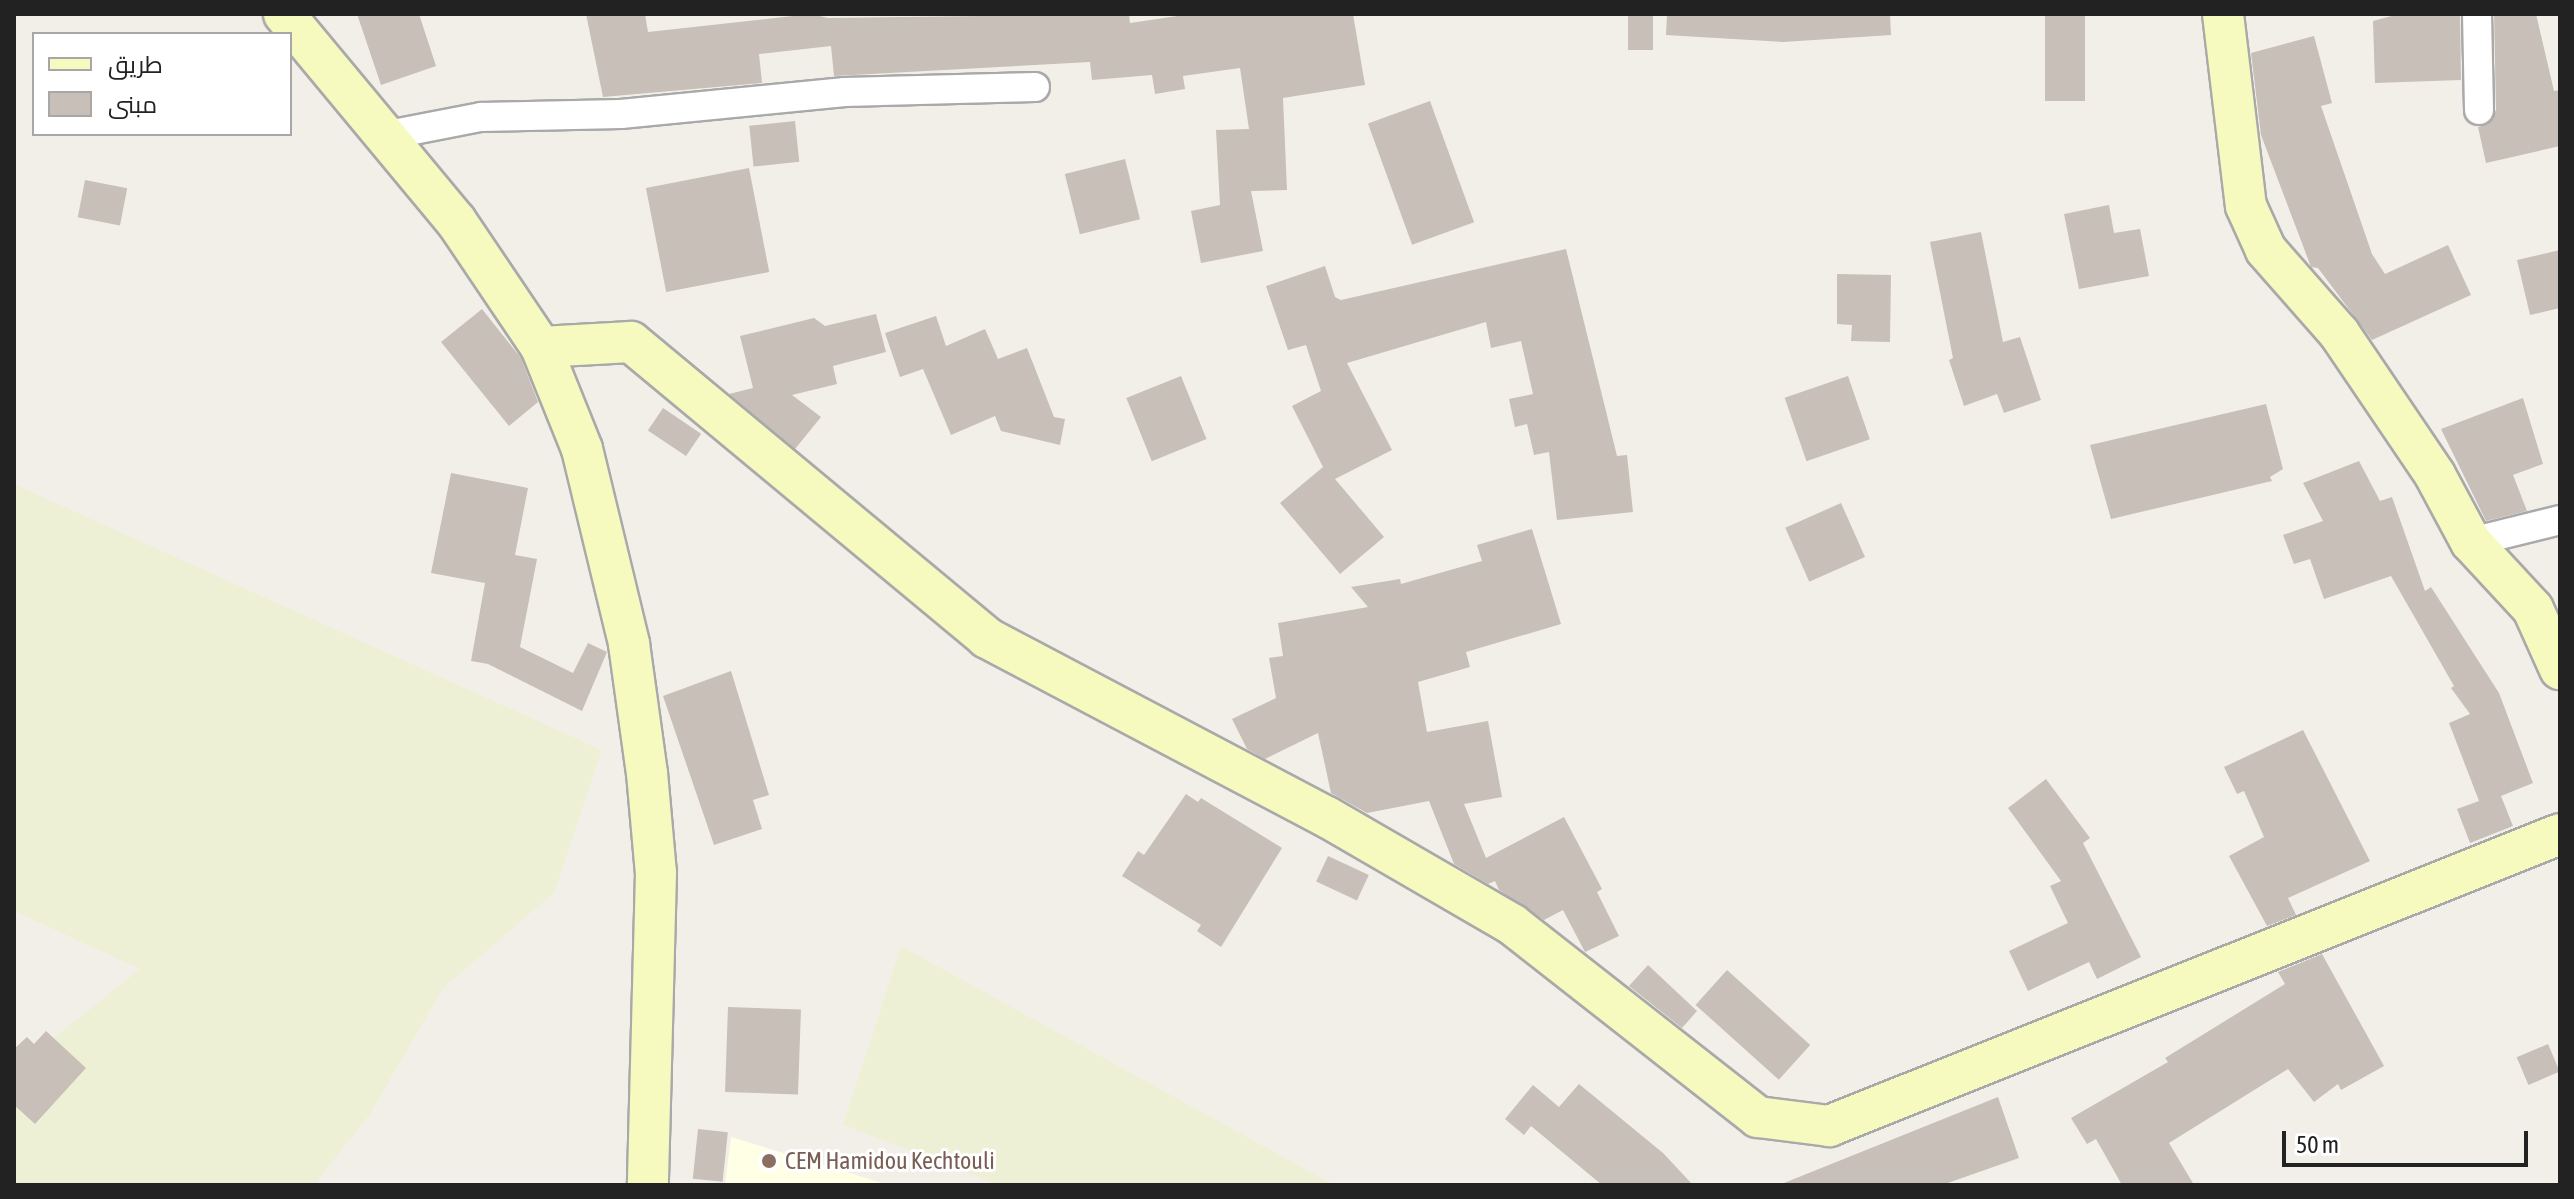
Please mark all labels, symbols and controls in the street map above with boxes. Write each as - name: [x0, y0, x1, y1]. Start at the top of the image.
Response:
- legend: [32, 32, 292, 136]
- text: طريق: [108, 51, 163, 78]
- text: مبنى: [108, 91, 157, 118]
- scale bar: [2286, 1115, 2532, 1165]
- text: 50 m: [2296, 1131, 2339, 1158]
- place label: CEM Hamidou Kechtouli: [785, 1147, 995, 1175]
- marker: CEM Hamidou Kechtouli: [760, 1152, 778, 1170]

